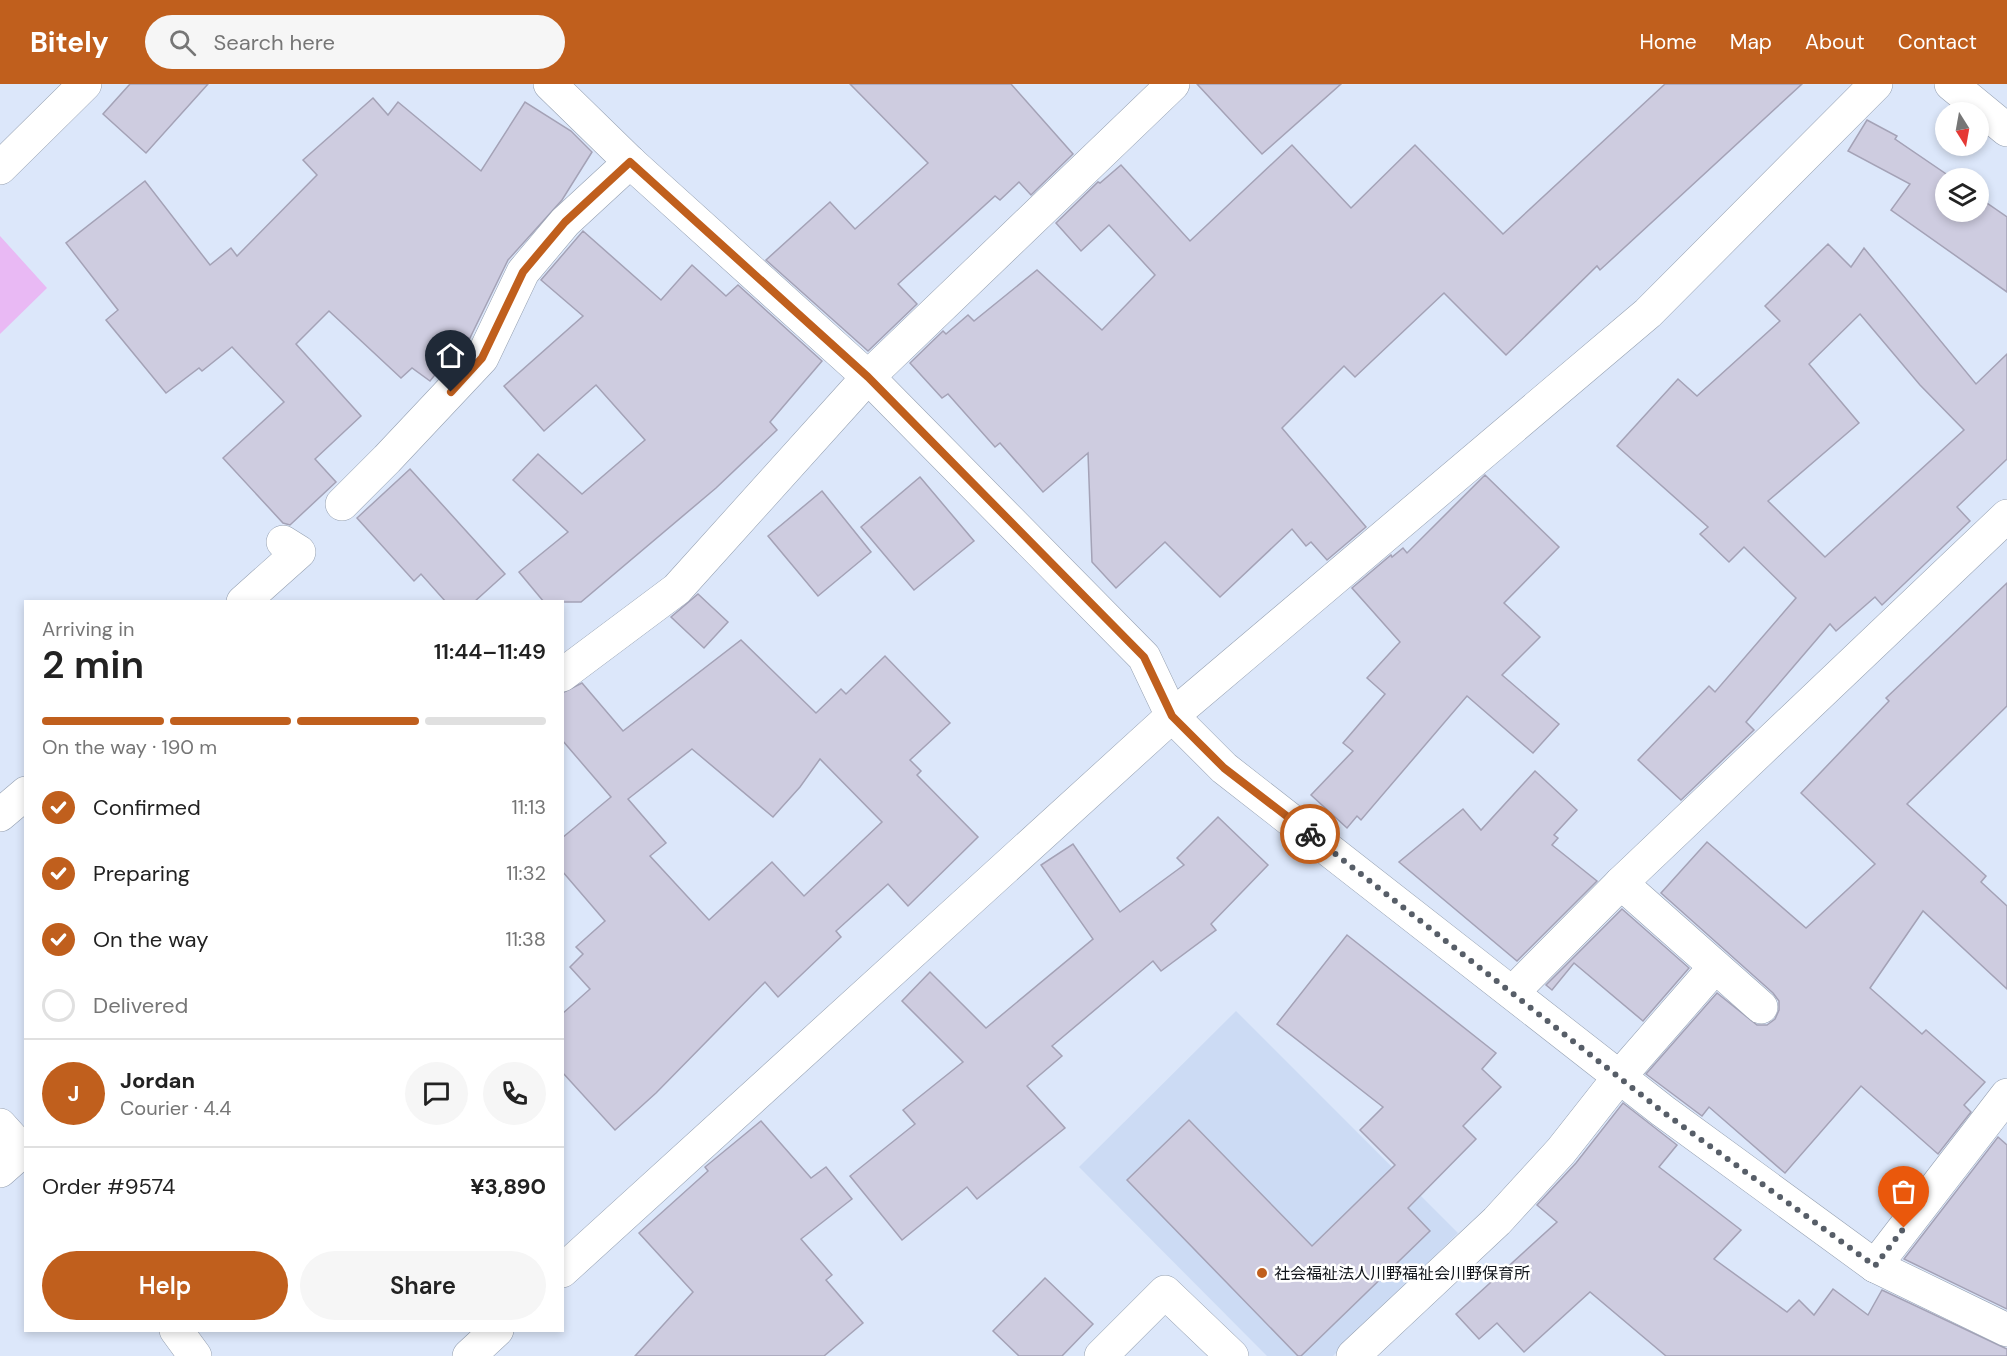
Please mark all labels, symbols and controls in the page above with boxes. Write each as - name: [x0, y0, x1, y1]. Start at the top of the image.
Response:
- search box: [145, 15, 565, 69]
- text: Bitely: [30, 24, 109, 61]
- icon: search: [166, 26, 199, 59]
- text: Search here: [214, 28, 335, 57]
- text: Home: [1639, 28, 1697, 56]
- text: Map: [1730, 28, 1772, 56]
- text: About: [1805, 28, 1865, 56]
- text: Contact: [1898, 28, 1977, 56]
- north arrow: [1935, 102, 1989, 156]
- map controls: [1935, 102, 1989, 222]
- button: layers: [1935, 168, 1989, 222]
- pin: [425, 330, 476, 392]
- icon: home: [434, 339, 467, 372]
- text: Arriving in: [42, 616, 134, 642]
- text: 11:44–11:49: [434, 637, 546, 666]
- text: 2 min: [42, 639, 144, 690]
- text: On the way · 190 m: [42, 734, 217, 760]
- icon: check: [42, 791, 75, 824]
- text: Confirmed: [93, 793, 201, 822]
- text: 11:13: [511, 794, 546, 820]
- courier: [1280, 804, 1340, 864]
- icon: bike: [1294, 818, 1327, 851]
- icon: check: [42, 857, 75, 890]
- text: Preparing: [93, 859, 190, 888]
- text: 11:32: [506, 860, 546, 886]
- icon: check: [42, 923, 75, 956]
- text: On the way: [93, 925, 208, 954]
- text: 11:38: [506, 926, 546, 952]
- text: Delivered: [93, 991, 188, 1020]
- button: chat: [405, 1062, 468, 1125]
- button: phone: [483, 1062, 546, 1125]
- text: Jordan: [120, 1066, 195, 1095]
- text: J: [68, 1079, 79, 1108]
- text: Courier · 4.4: [120, 1095, 231, 1121]
- pin: [1878, 1166, 1929, 1228]
- text: Order #9574: [42, 1172, 175, 1201]
- text: ¥3,890: [470, 1172, 546, 1201]
- icon: bag: [1887, 1175, 1920, 1208]
- button: Help: [42, 1251, 288, 1320]
- button: Share: [300, 1251, 546, 1320]
- place label: 社会福祉法人川野福祉会川野保育所: [1274, 1263, 1530, 1284]
- marker: 社会福祉法人川野福祉会川野保育所: [1255, 1266, 1269, 1280]

